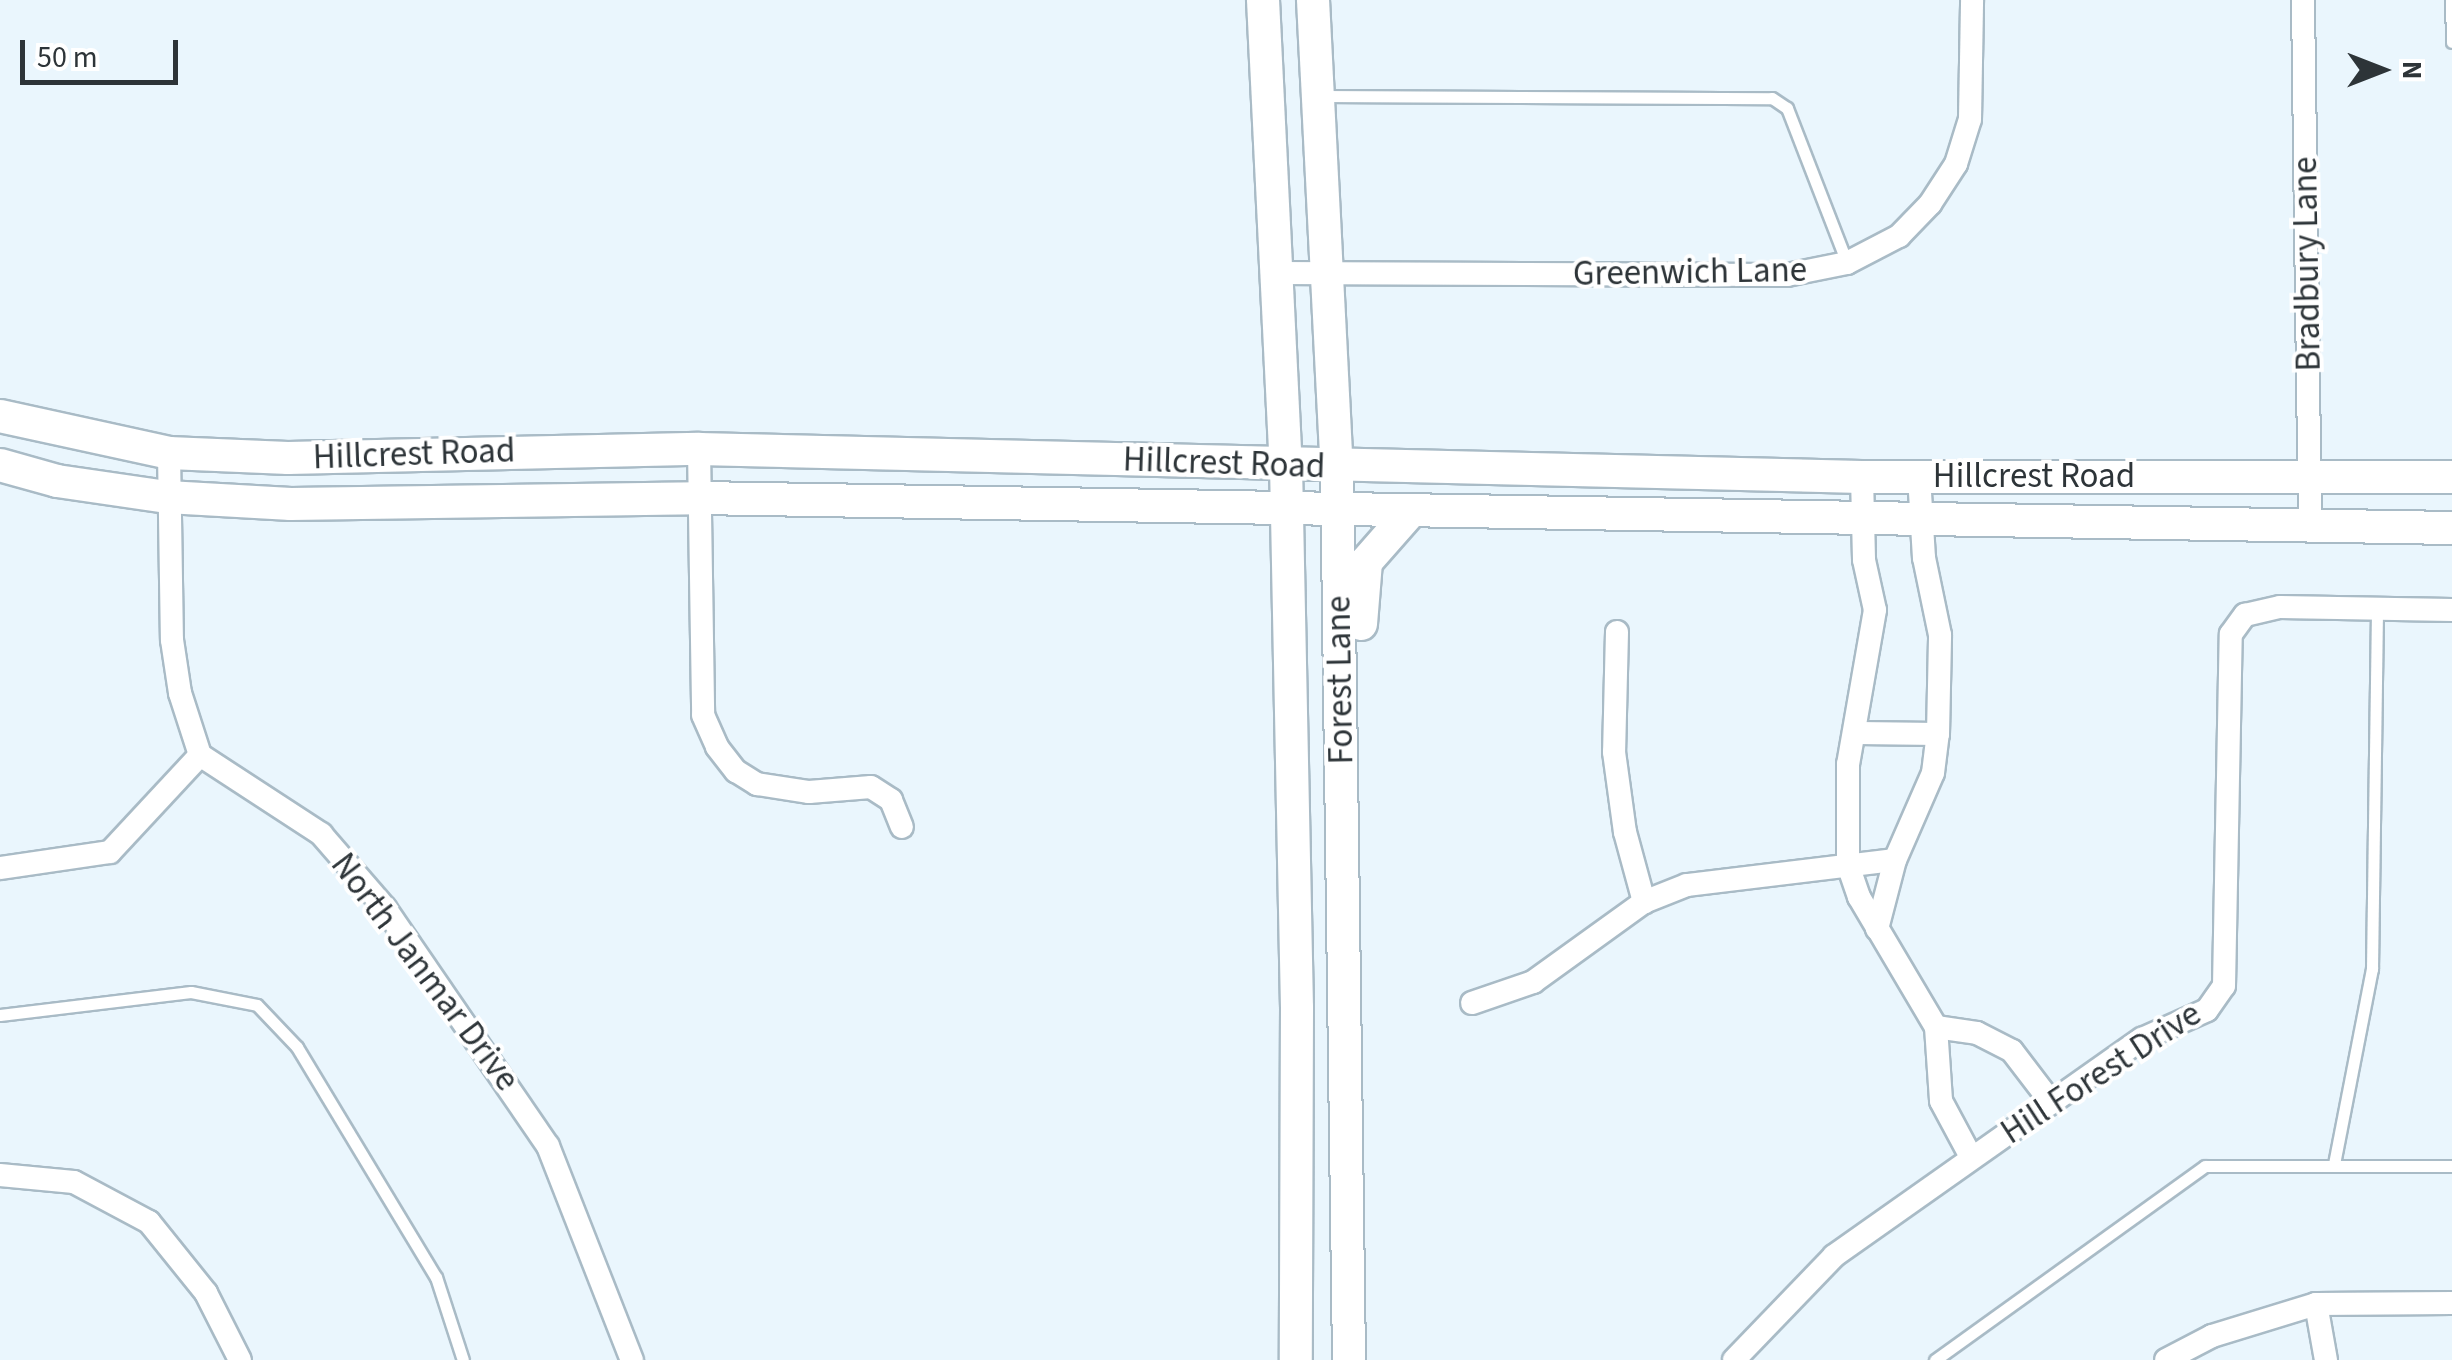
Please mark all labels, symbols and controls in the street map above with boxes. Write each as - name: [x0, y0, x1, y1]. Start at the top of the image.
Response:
- scale bar: [25, 20, 182, 82]
- north arrow: [2332, 20, 2432, 120]
- text: 50 m: [37, 36, 98, 79]
- text: N: [2392, 61, 2432, 79]
- street label: Bradbury Lane: [2284, 156, 2330, 372]
- street label: Greenwich Lane: [1573, 249, 1807, 295]
- street label: Hillcrest Road: [312, 429, 516, 479]
- street label: Hillcrest Road: [1122, 438, 1326, 488]
- street label: Hillcrest Road: [1933, 455, 2135, 497]
- street label: Forest Lane: [1318, 595, 1362, 765]
- street label: North Janmar Drive: [322, 845, 528, 1099]
- street label: Hill Forest Drive: [1993, 993, 2209, 1153]

